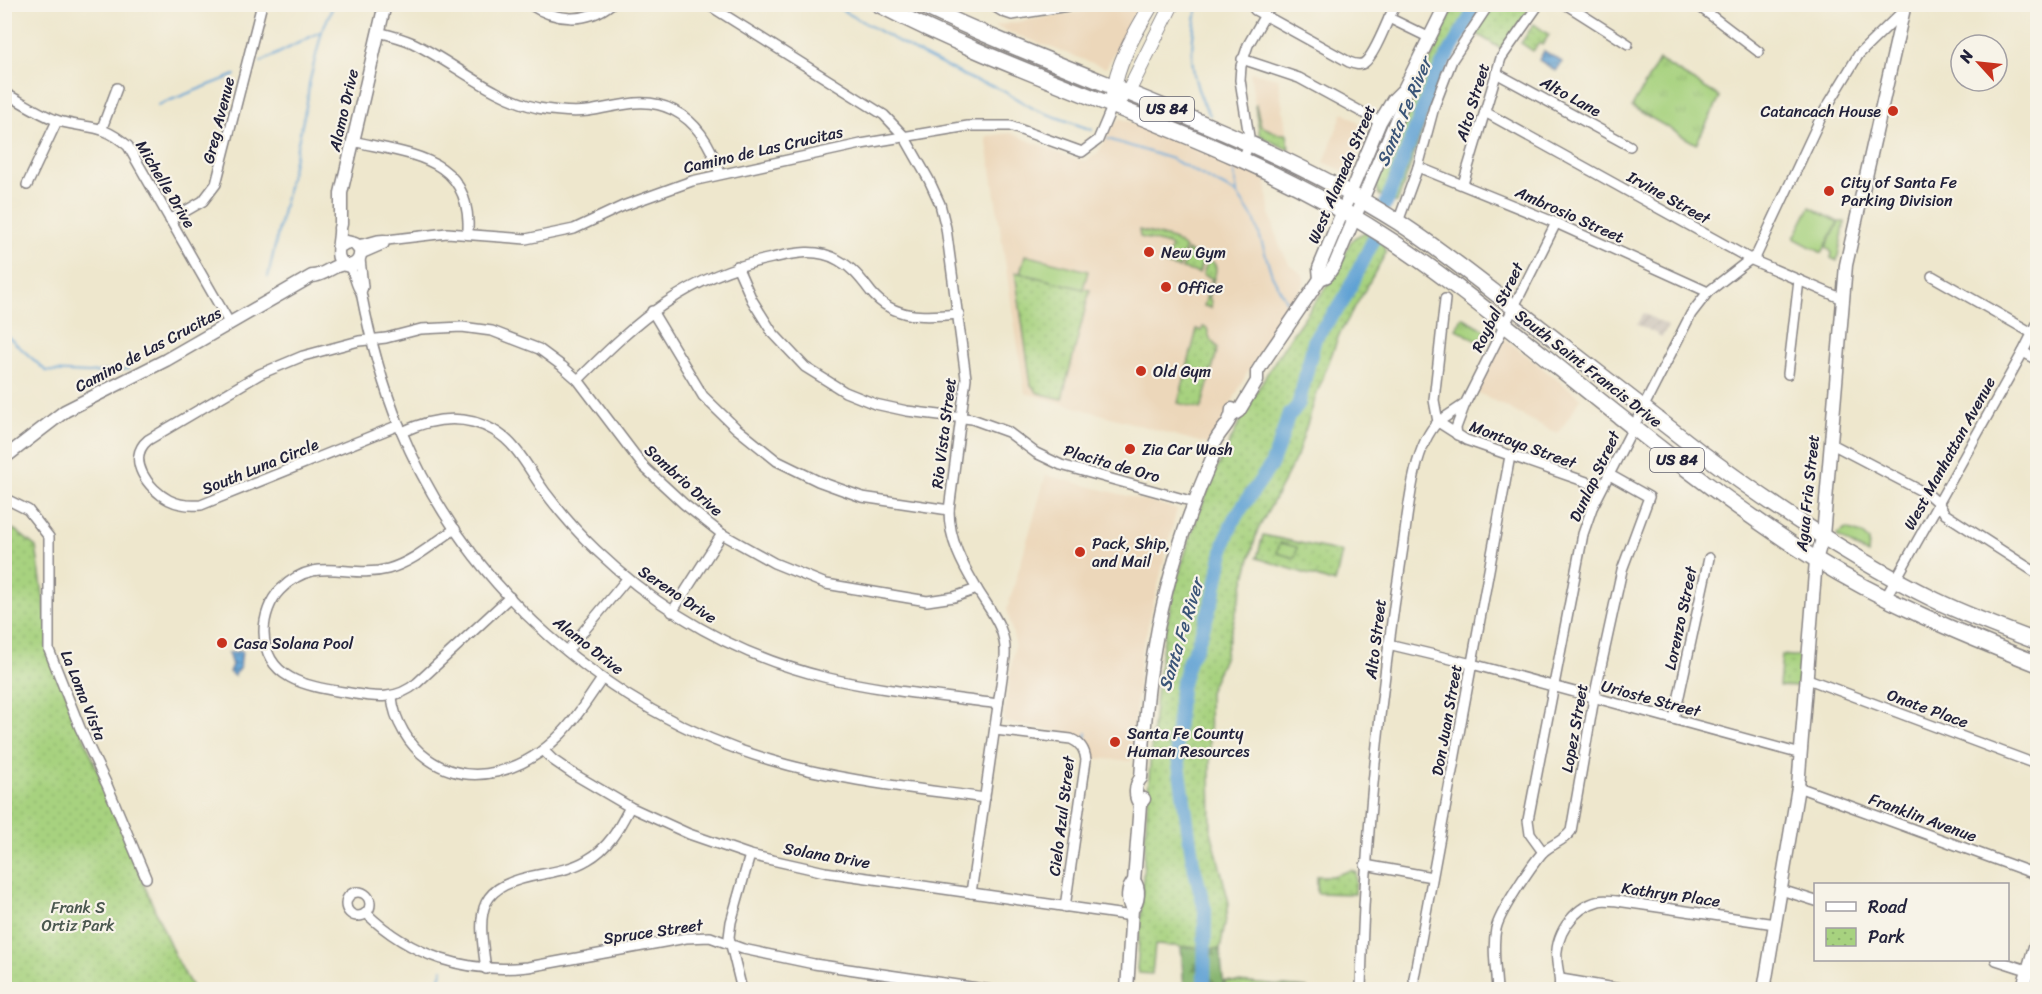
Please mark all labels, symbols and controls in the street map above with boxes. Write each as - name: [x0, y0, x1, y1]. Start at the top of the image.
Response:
- north arrow: [1949, 33, 2009, 93]
- text: N: [1950, 44, 1982, 69]
- water label: Santa Fe River: [1367, 49, 1443, 171]
- street label: Alto Street: [1447, 59, 1498, 146]
- street label: Alamo Drive: [320, 66, 367, 155]
- street label: Alto Lane: [1534, 67, 1607, 125]
- street label: Greg Avenue: [194, 74, 243, 167]
- road number: US 84: [1140, 97, 1194, 121]
- place label: Catancach House: [1760, 97, 1881, 126]
- street label: West Alameda Street: [1299, 100, 1384, 248]
- marker: Catancach House: [1886, 104, 1900, 118]
- street label: Camino de Las Crucitas: [680, 117, 846, 182]
- street label: Michelle Drive: [128, 134, 204, 234]
- street label: Irvine Street: [1621, 162, 1716, 233]
- place label: City of Santa Fe Parking Division: [1841, 168, 1957, 215]
- street label: Ambrosio Street: [1510, 177, 1629, 251]
- marker: City of Santa Fe Parking Division: [1822, 184, 1836, 198]
- place label: New Gym: [1161, 238, 1226, 267]
- marker: New Gym: [1142, 245, 1156, 259]
- street label: Roybal Street: [1463, 257, 1532, 357]
- place label: Office: [1178, 273, 1223, 302]
- marker: Office: [1159, 280, 1173, 294]
- street label: Camino de Las Crucitas: [69, 298, 228, 401]
- street label: South Saint Francis Drive: [1509, 301, 1669, 435]
- place label: Old Gym: [1153, 357, 1211, 386]
- marker: Old Gym: [1134, 364, 1148, 378]
- street label: West Manhattan Avenue: [1895, 371, 2004, 535]
- street label: Rio Vista Street: [922, 376, 965, 490]
- street label: Montoya Street: [1465, 412, 1581, 477]
- street label: Dunlap Street: [1561, 425, 1629, 527]
- street label: South Luna Circle: [197, 430, 323, 503]
- street label: Agua Fria Street: [1787, 433, 1828, 554]
- place label: Zia Car Wash: [1142, 435, 1233, 464]
- street label: Placita de Oro: [1060, 436, 1164, 491]
- street label: Sombrio Drive: [637, 437, 730, 524]
- marker: Zia Car Wash: [1123, 442, 1137, 456]
- road number: US 84: [1650, 448, 1704, 472]
- place label: Pack, Ship, and Mail: [1092, 529, 1170, 576]
- marker: Pack, Ship, and Mail: [1073, 545, 1087, 559]
- street label: Sereno Drive: [632, 557, 723, 632]
- street label: Lorenzo Street: [1655, 563, 1706, 673]
- water label: Santa Fe River: [1149, 572, 1214, 695]
- street label: Alto Street: [1356, 597, 1395, 682]
- street label: Alamo Drive: [546, 608, 631, 683]
- place label: Casa Solana Pool: [234, 629, 354, 658]
- marker: Casa Solana Pool: [215, 636, 229, 650]
- street label: La Loma Vista: [52, 646, 115, 746]
- street label: Don Juan Street: [1422, 662, 1471, 778]
- street label: Urioste Street: [1598, 671, 1704, 726]
- street label: Onate Place: [1883, 680, 1973, 737]
- street label: Lopez Street: [1552, 681, 1597, 775]
- place label: Santa Fe County Human Resources: [1127, 719, 1250, 766]
- marker: Santa Fe County Human Resources: [1108, 735, 1122, 749]
- street label: Cielo Azul Street: [1040, 754, 1083, 878]
- street label: Franklin Avenue: [1865, 784, 1981, 850]
- street label: Solana Drive: [781, 834, 873, 877]
- street label: Kathryn Place: [1620, 873, 1722, 916]
- legend: [1814, 883, 2009, 961]
- text: Road: [1868, 891, 1908, 923]
- park label: Frank S Ortiz Park: [42, 893, 115, 940]
- street label: Spruce Street: [602, 910, 705, 953]
- text: Park: [1868, 921, 1905, 953]

